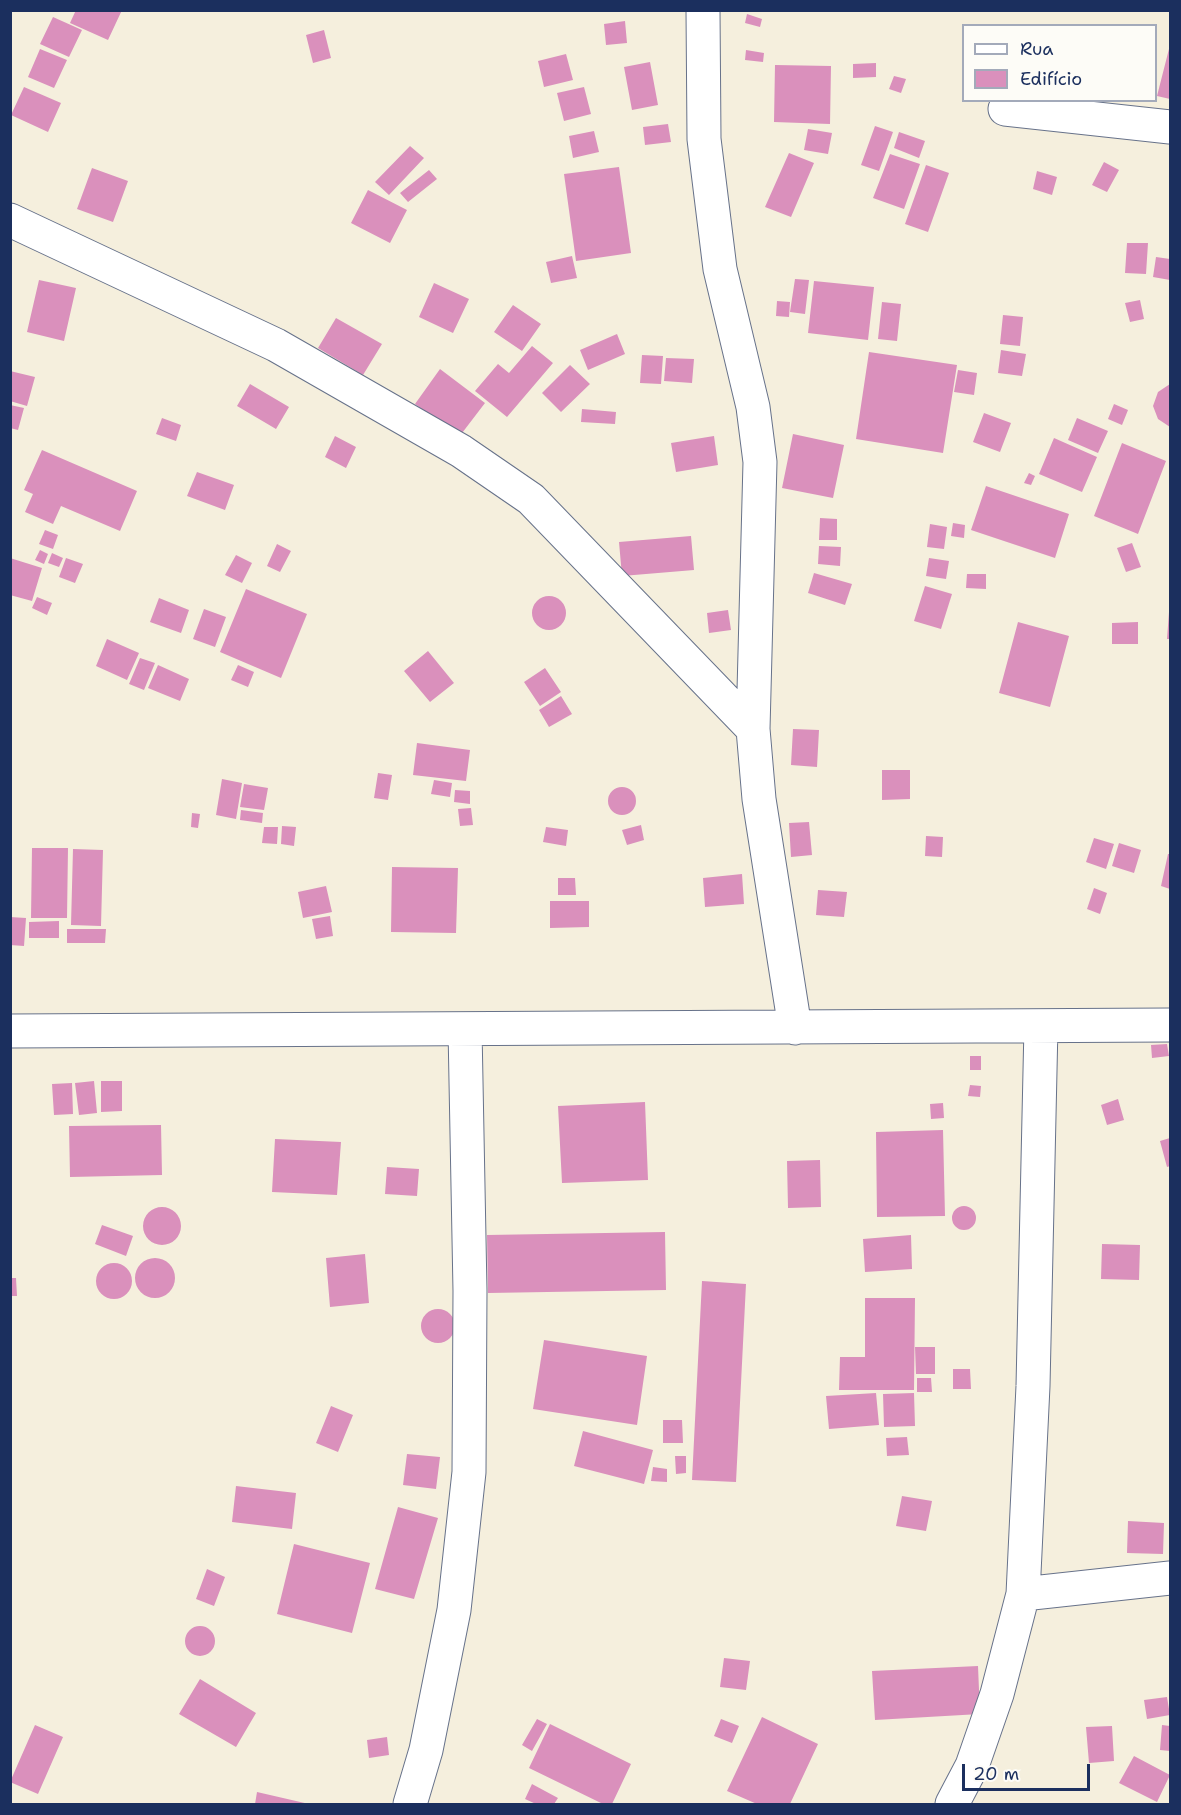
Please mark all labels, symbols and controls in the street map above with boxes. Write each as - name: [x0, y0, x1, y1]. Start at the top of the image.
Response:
- legend: [962, 24, 1157, 102]
- text: Rua: [1020, 37, 1053, 61]
- text: Edifício: [1020, 67, 1082, 91]
- scale bar: [965, 1752, 1092, 1790]
- text: 20 m: [973, 1762, 1019, 1786]

